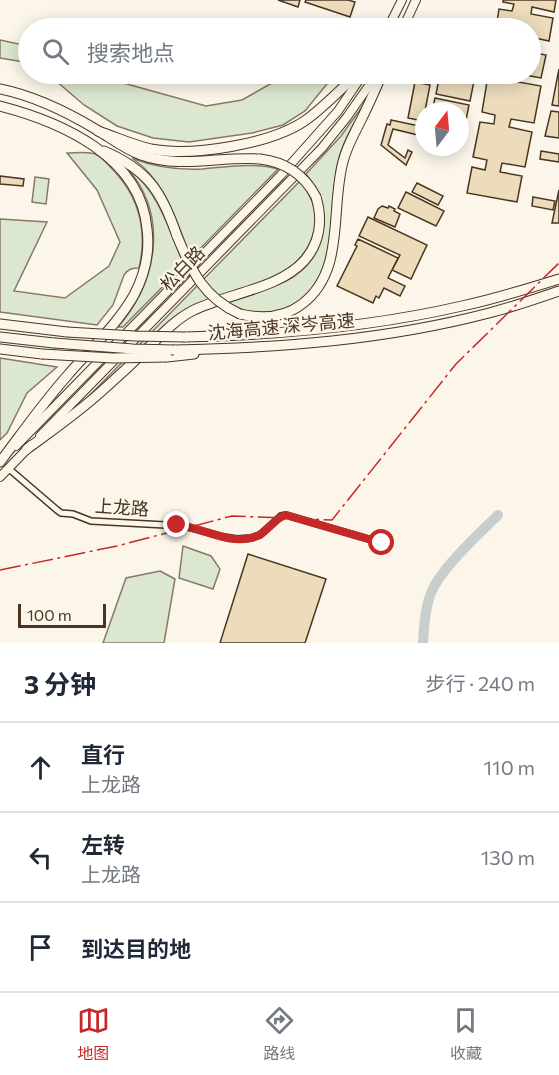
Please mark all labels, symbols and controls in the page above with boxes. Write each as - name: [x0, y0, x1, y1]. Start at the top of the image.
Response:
- search box: [18, 18, 541, 84]
- icon: search: [39, 35, 72, 68]
- text: 搜索地点: [87, 39, 175, 66]
- north arrow: [415, 102, 469, 156]
- street label: 松白路: [155, 241, 209, 295]
- street label: 沈海高速 深岑高速: [207, 309, 355, 343]
- street label: 上龙路: [94, 494, 150, 520]
- route end: [163, 511, 189, 537]
- route start: [368, 529, 394, 555]
- scale bar: [18, 601, 106, 628]
- text: 100 m: [27, 605, 72, 624]
- text: 3 分钟: [24, 668, 96, 699]
- text: 步行 · 240 m: [426, 671, 535, 695]
- text: 直行: [81, 741, 125, 768]
- icon: ahead: [24, 751, 57, 784]
- text: 110 m: [484, 755, 535, 779]
- text: 上龙路: [81, 772, 141, 796]
- text: 左转: [81, 831, 125, 858]
- icon: left: [24, 841, 57, 874]
- text: 130 m: [481, 845, 535, 869]
- text: 上龙路: [81, 862, 141, 886]
- icon: arrive: [24, 931, 57, 964]
- text: 到达目的地: [81, 935, 191, 962]
- tab: 地图: [77, 1004, 110, 1064]
- tab: 路线: [263, 1004, 296, 1064]
- tab: 收藏: [449, 1004, 482, 1064]

